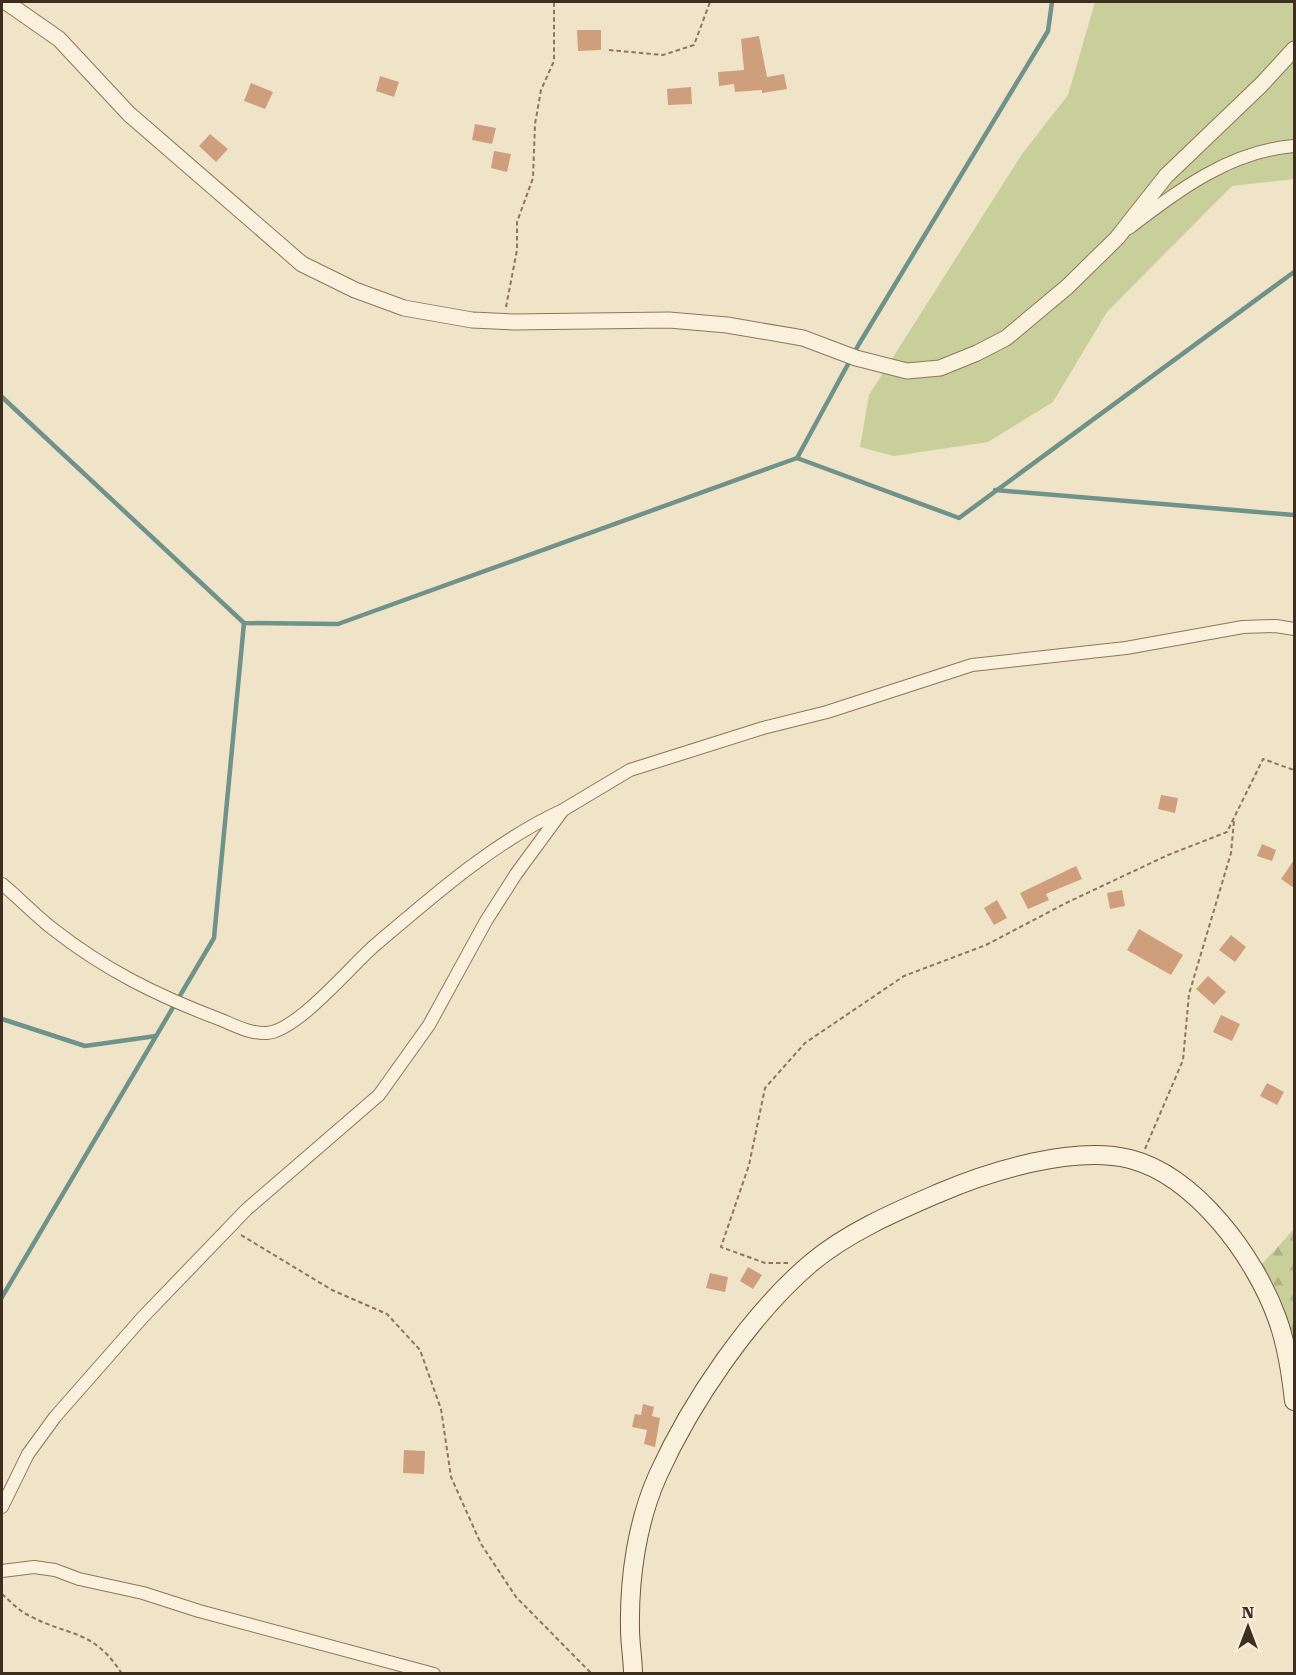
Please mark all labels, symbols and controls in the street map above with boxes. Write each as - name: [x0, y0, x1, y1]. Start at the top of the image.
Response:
- north arrow: [1218, 1597, 1278, 1657]
- text: N: [1242, 1603, 1254, 1622]

